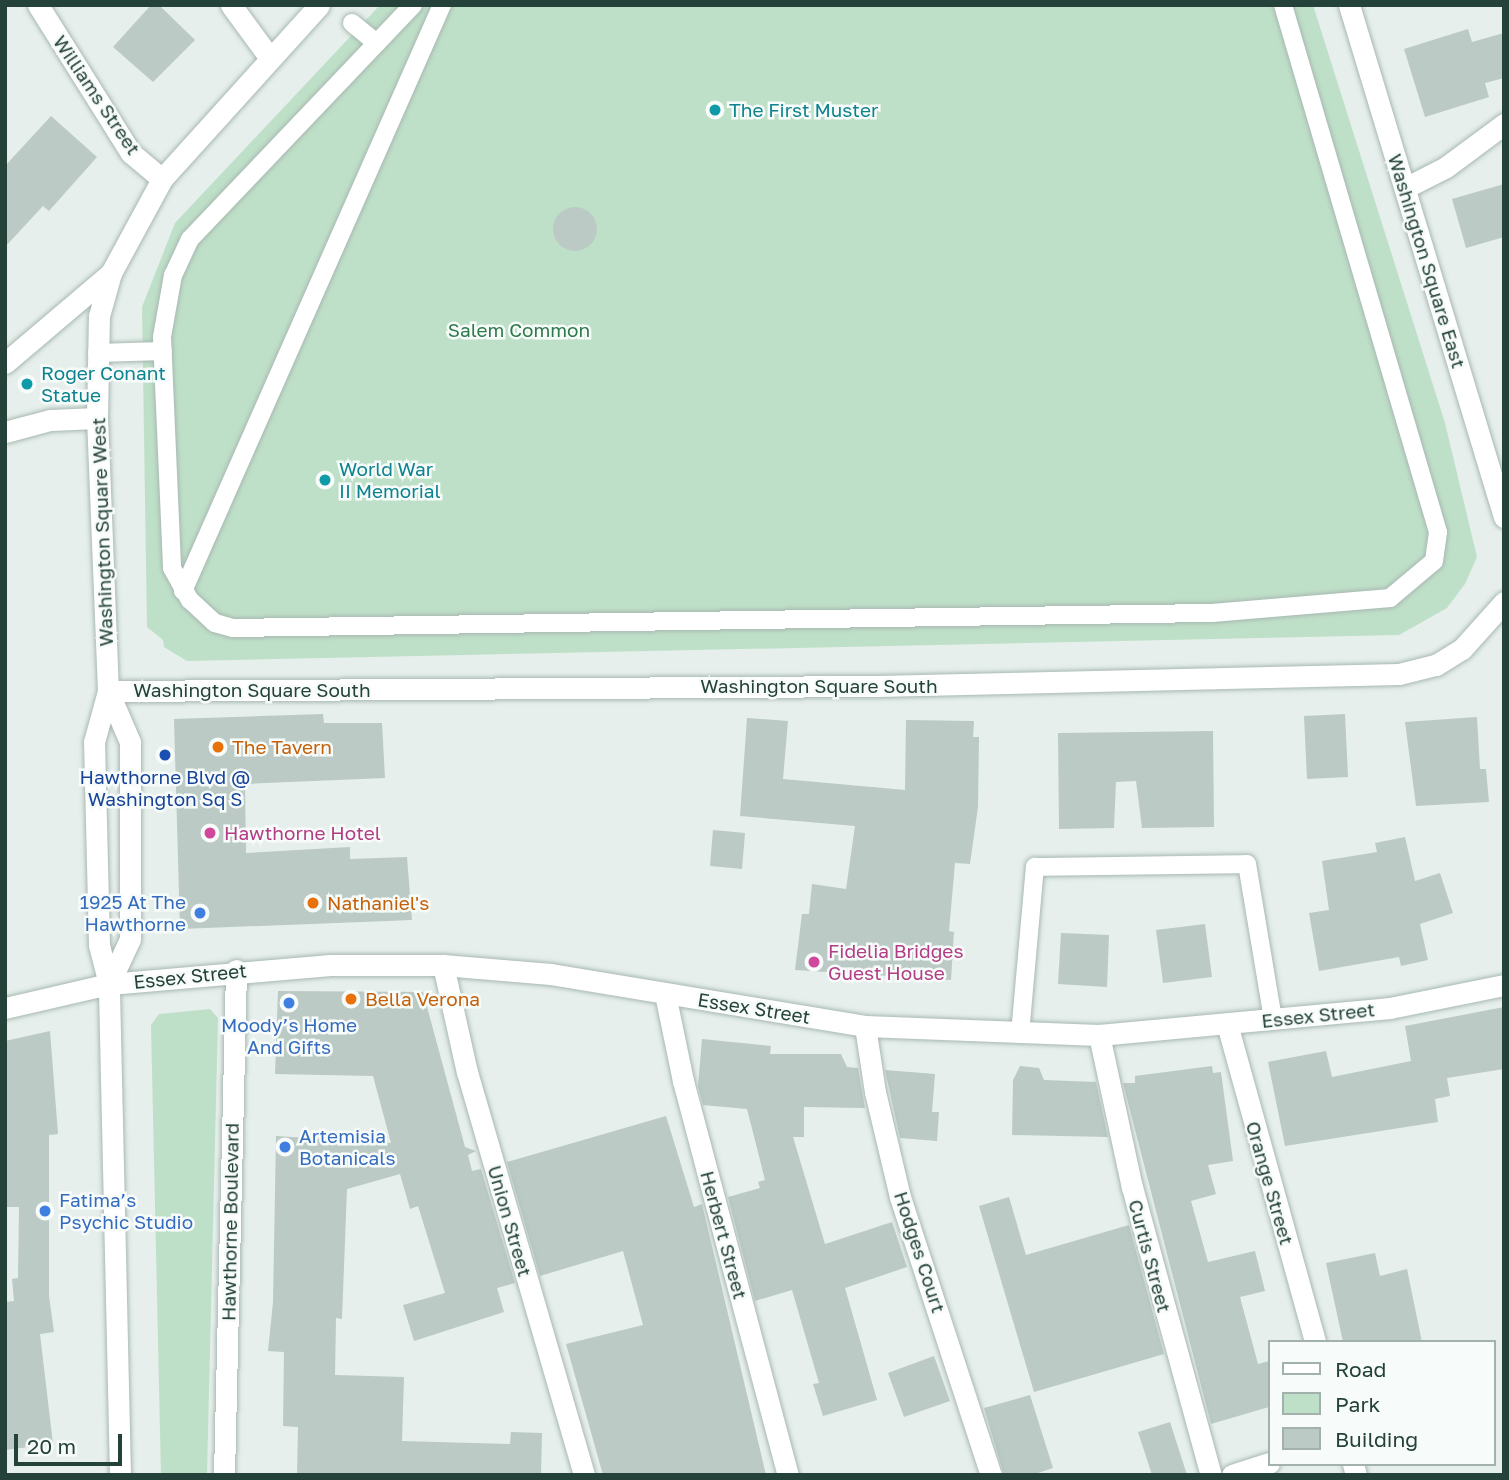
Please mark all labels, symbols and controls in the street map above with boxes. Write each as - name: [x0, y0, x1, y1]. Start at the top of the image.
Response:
- street label: Williams Street: [49, 31, 145, 159]
- place label: The First Muster: [729, 99, 878, 121]
- marker: The First Muster: [707, 102, 723, 118]
- street label: Washington Square East: [1384, 151, 1470, 371]
- park label: Salem Common: [448, 319, 590, 341]
- place label: Roger Conant Statue: [41, 362, 166, 406]
- marker: Roger Conant Statue: [19, 376, 35, 392]
- street label: Washington Square West: [87, 417, 117, 647]
- place label: World War II Memorial: [339, 458, 441, 502]
- marker: World War II Memorial: [317, 472, 333, 488]
- street label: Washington Square South: [700, 675, 938, 697]
- street label: Washington Square South: [133, 679, 371, 701]
- place label: The Tavern: [232, 736, 332, 758]
- marker: The Tavern: [210, 739, 226, 755]
- marker: Hawthorne Blvd @ Washington Sq S: [157, 747, 173, 763]
- place label: Hawthorne Blvd @ Washington Sq S: [80, 766, 250, 810]
- place label: Hawthorne Hotel: [224, 822, 381, 844]
- marker: Hawthorne Hotel: [202, 825, 218, 841]
- place label: 1925 At The Hawthorne: [80, 891, 186, 935]
- place label: Nathaniel's: [327, 892, 429, 914]
- marker: Nathaniel's: [305, 895, 321, 911]
- marker: 1925 At The Hawthorne: [192, 905, 208, 921]
- place label: Fidelia Bridges Guest House: [828, 940, 963, 984]
- marker: Fidelia Bridges Guest House: [806, 954, 822, 970]
- street label: Essex Street: [132, 959, 248, 993]
- place label: Bella Verona: [365, 988, 480, 1010]
- street label: Essex Street: [696, 988, 812, 1028]
- marker: Bella Verona: [343, 991, 359, 1007]
- marker: Moody’s Home And Gifts: [281, 995, 297, 1011]
- street label: Essex Street: [1260, 998, 1376, 1032]
- place label: Moody’s Home And Gifts: [221, 1014, 357, 1058]
- street label: Orange Street: [1241, 1119, 1299, 1247]
- street label: Hawthorne Boulevard: [217, 1123, 243, 1321]
- place label: Artemisia Botanicals: [299, 1125, 395, 1169]
- marker: Artemisia Botanicals: [277, 1139, 293, 1155]
- street label: Union Street: [483, 1163, 537, 1279]
- street label: Herbert Street: [696, 1168, 752, 1302]
- street label: Hodges Court: [890, 1188, 950, 1316]
- place label: Fatima’s Psychic Studio: [59, 1189, 193, 1233]
- street label: Curtis Street: [1124, 1197, 1176, 1315]
- marker: Fatima’s Psychic Studio: [37, 1203, 53, 1219]
- legend: [1268, 1340, 1495, 1466]
- text: Road: [1335, 1356, 1386, 1382]
- text: Park: [1335, 1391, 1380, 1417]
- scale bar: [18, 1420, 126, 1464]
- text: Building: [1335, 1426, 1418, 1452]
- text: 20 m: [27, 1433, 76, 1459]

